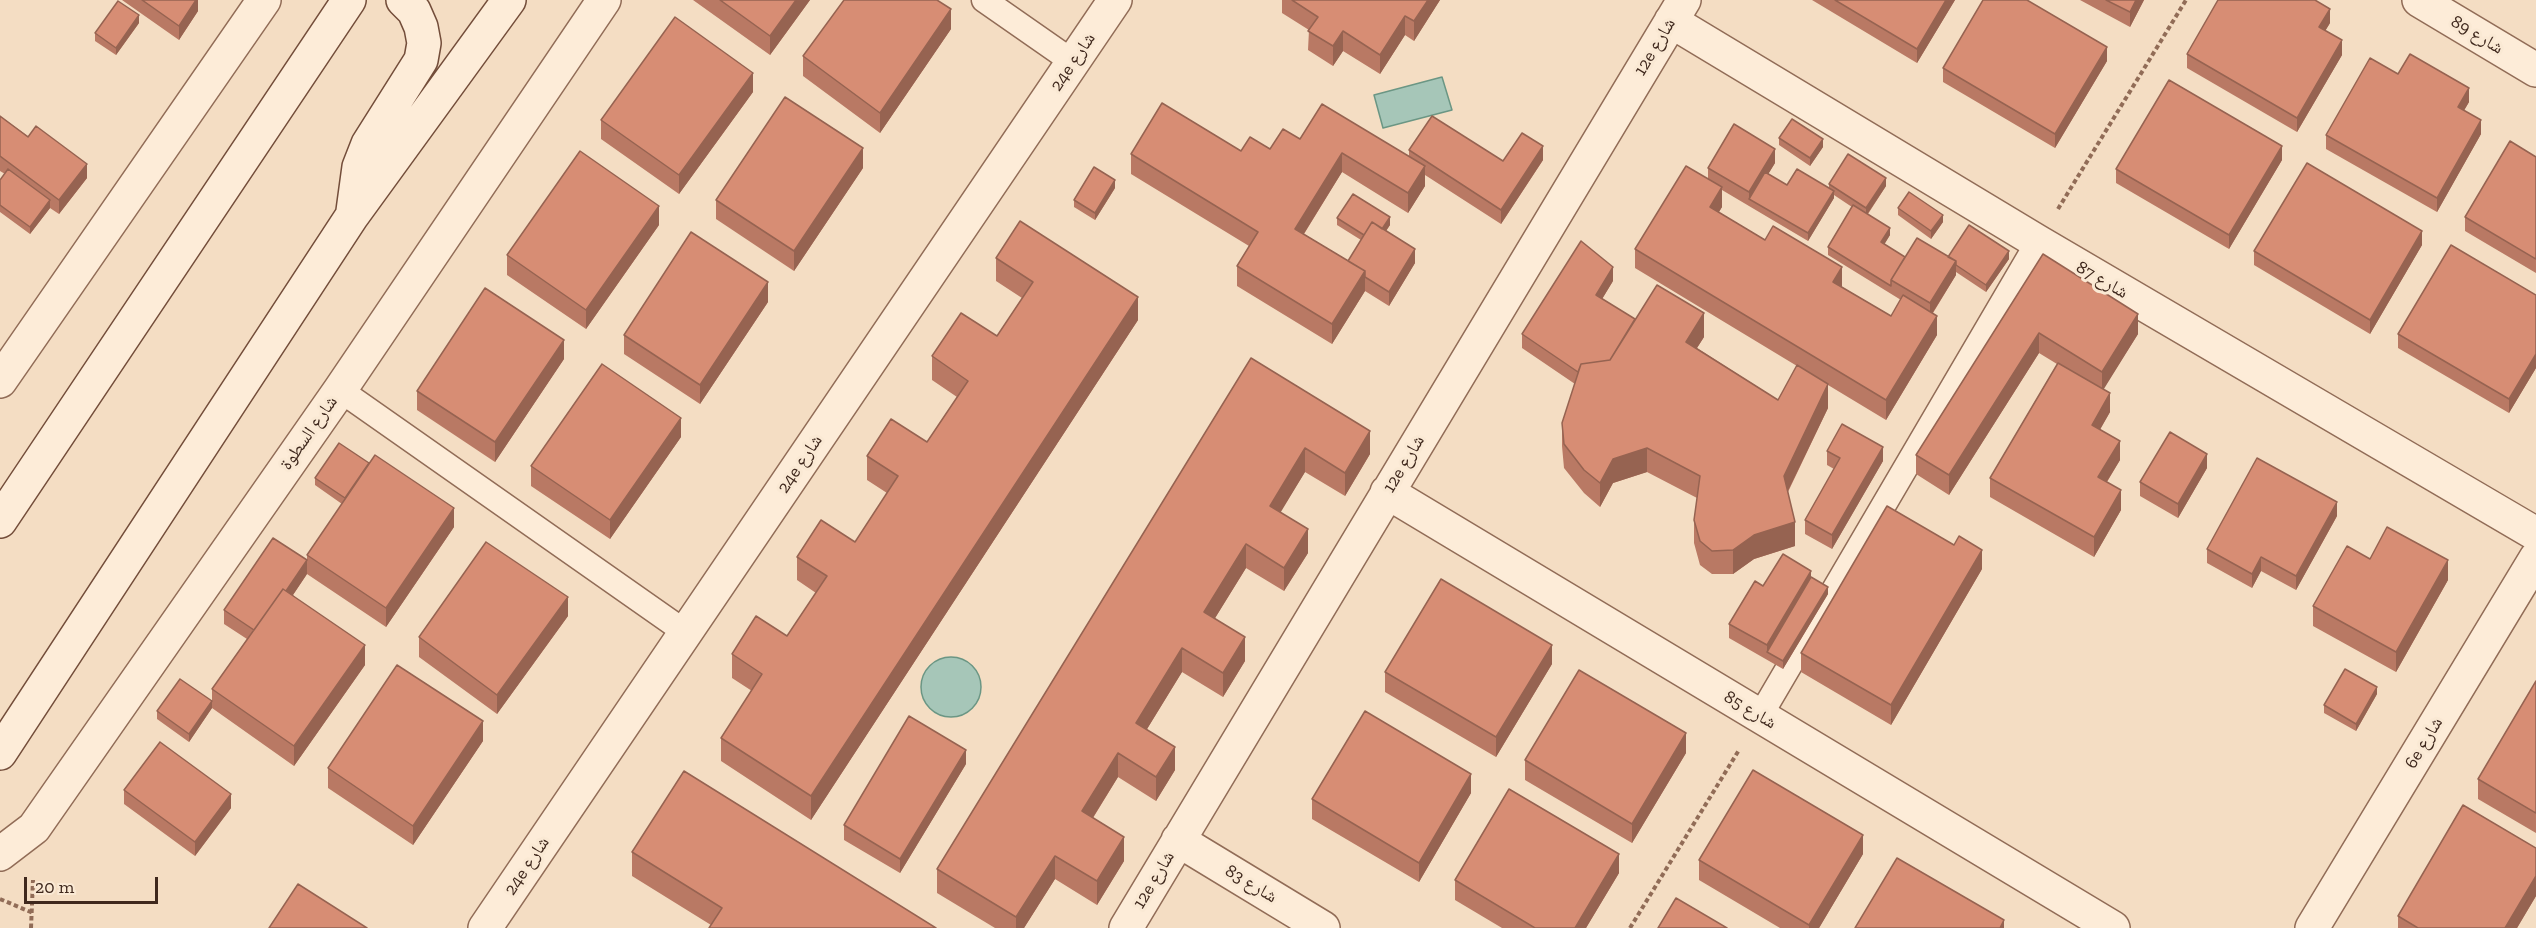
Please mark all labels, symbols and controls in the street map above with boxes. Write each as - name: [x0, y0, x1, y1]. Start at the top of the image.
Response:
- street label: شارع 89: [2447, 11, 2507, 59]
- street label: 12e شارع: [1630, 14, 1680, 80]
- street label: 24e شارع: [1046, 29, 1100, 95]
- street label: شارع 87: [2072, 257, 2132, 303]
- street label: شارع السطوة: [276, 392, 342, 474]
- street label: 24e شارع: [773, 431, 827, 497]
- street label: 12e شارع: [1379, 431, 1429, 497]
- street label: شارع 85: [1720, 686, 1780, 734]
- street label: 6e شارع: [2400, 713, 2448, 773]
- street label: 24e شارع: [500, 833, 554, 899]
- street label: 12e شارع: [1129, 847, 1179, 913]
- street label: شارع 83: [1221, 860, 1281, 908]
- scale bar: [27, 865, 160, 903]
- text: 20 m: [35, 876, 74, 898]

